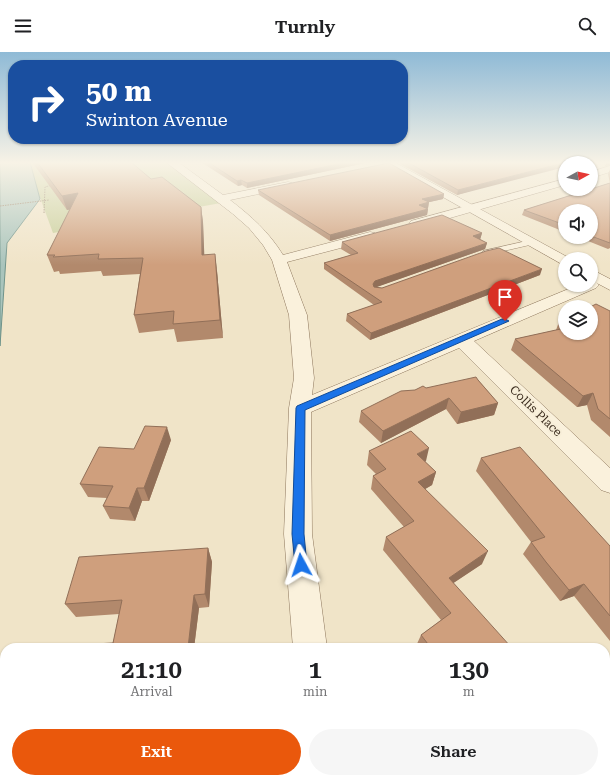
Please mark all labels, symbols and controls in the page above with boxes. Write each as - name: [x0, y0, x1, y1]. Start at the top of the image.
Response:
- icon: menu: [12, 15, 34, 37]
- icon: search: [576, 15, 598, 37]
- text: Turnly: [275, 16, 335, 37]
- text: 50 m: [86, 75, 151, 108]
- icon: right: [20, 76, 72, 128]
- text: Swinton Avenue: [86, 109, 228, 130]
- north arrow: [558, 156, 598, 196]
- map controls: [558, 156, 598, 340]
- button: sound: [558, 204, 598, 244]
- button: search: [558, 252, 598, 292]
- pin: [488, 280, 522, 321]
- icon: arrive: [494, 286, 516, 308]
- button: layers: [558, 300, 598, 340]
- street label: Collis Place: [507, 383, 565, 440]
- position arrow: [280, 544, 322, 586]
- text: 21:10: [121, 656, 182, 684]
- text: 1: [309, 656, 322, 684]
- text: 130: [449, 656, 489, 684]
- text: Arrival: [130, 684, 173, 699]
- text: min: [303, 684, 327, 699]
- text: m: [463, 684, 475, 699]
- button: Exit: [12, 729, 301, 775]
- button: Share: [309, 729, 598, 775]

